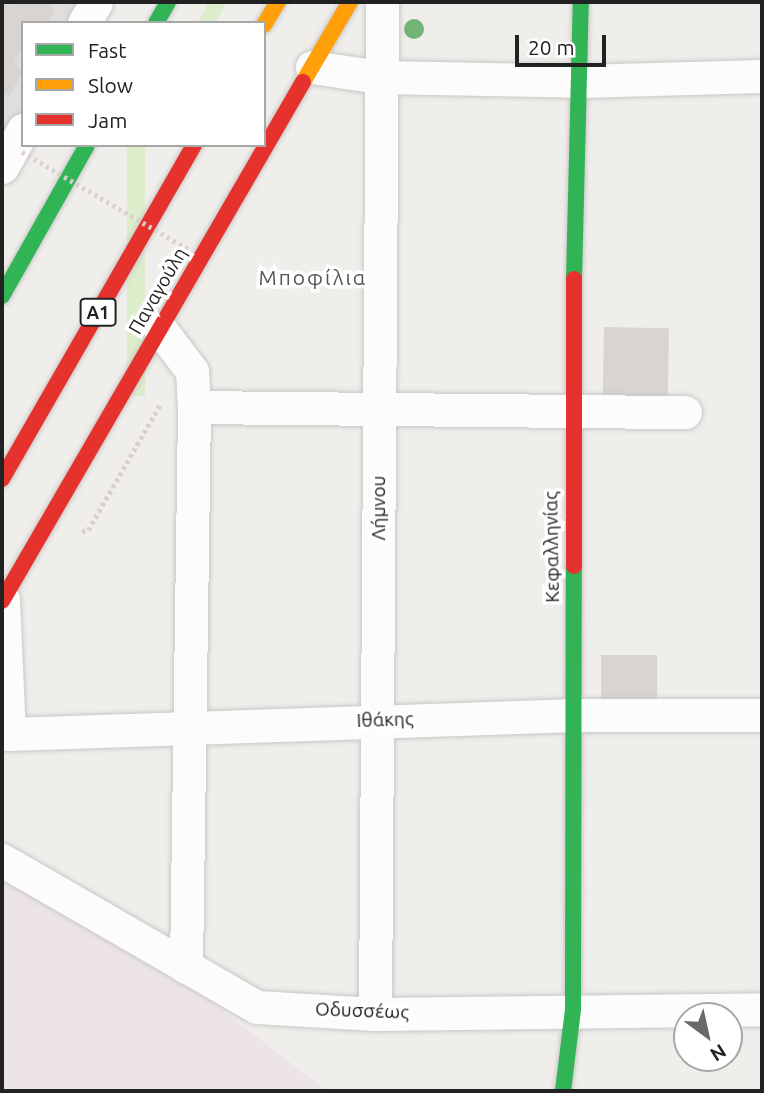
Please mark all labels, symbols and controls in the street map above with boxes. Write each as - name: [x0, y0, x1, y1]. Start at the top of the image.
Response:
- legend: [21, 21, 266, 147]
- scale bar: [519, 21, 610, 65]
- text: 20 m: [528, 35, 575, 59]
- text: Fast: [88, 38, 126, 62]
- text: Slow: [88, 73, 133, 97]
- text: Jam: [88, 108, 127, 132]
- street label: Παναγούλη: [124, 244, 192, 338]
- district label: Μποφίλια: [260, 264, 366, 290]
- road number: Α1: [79, 298, 117, 326]
- street label: Λήμνου: [368, 476, 390, 540]
- street label: Κεφαλληνίας: [540, 491, 564, 603]
- street label: Ιθάκης: [356, 708, 414, 732]
- street label: Οδυσσέως: [315, 998, 409, 1024]
- north arrow: [673, 1002, 743, 1072]
- text: N: [706, 1040, 730, 1066]

